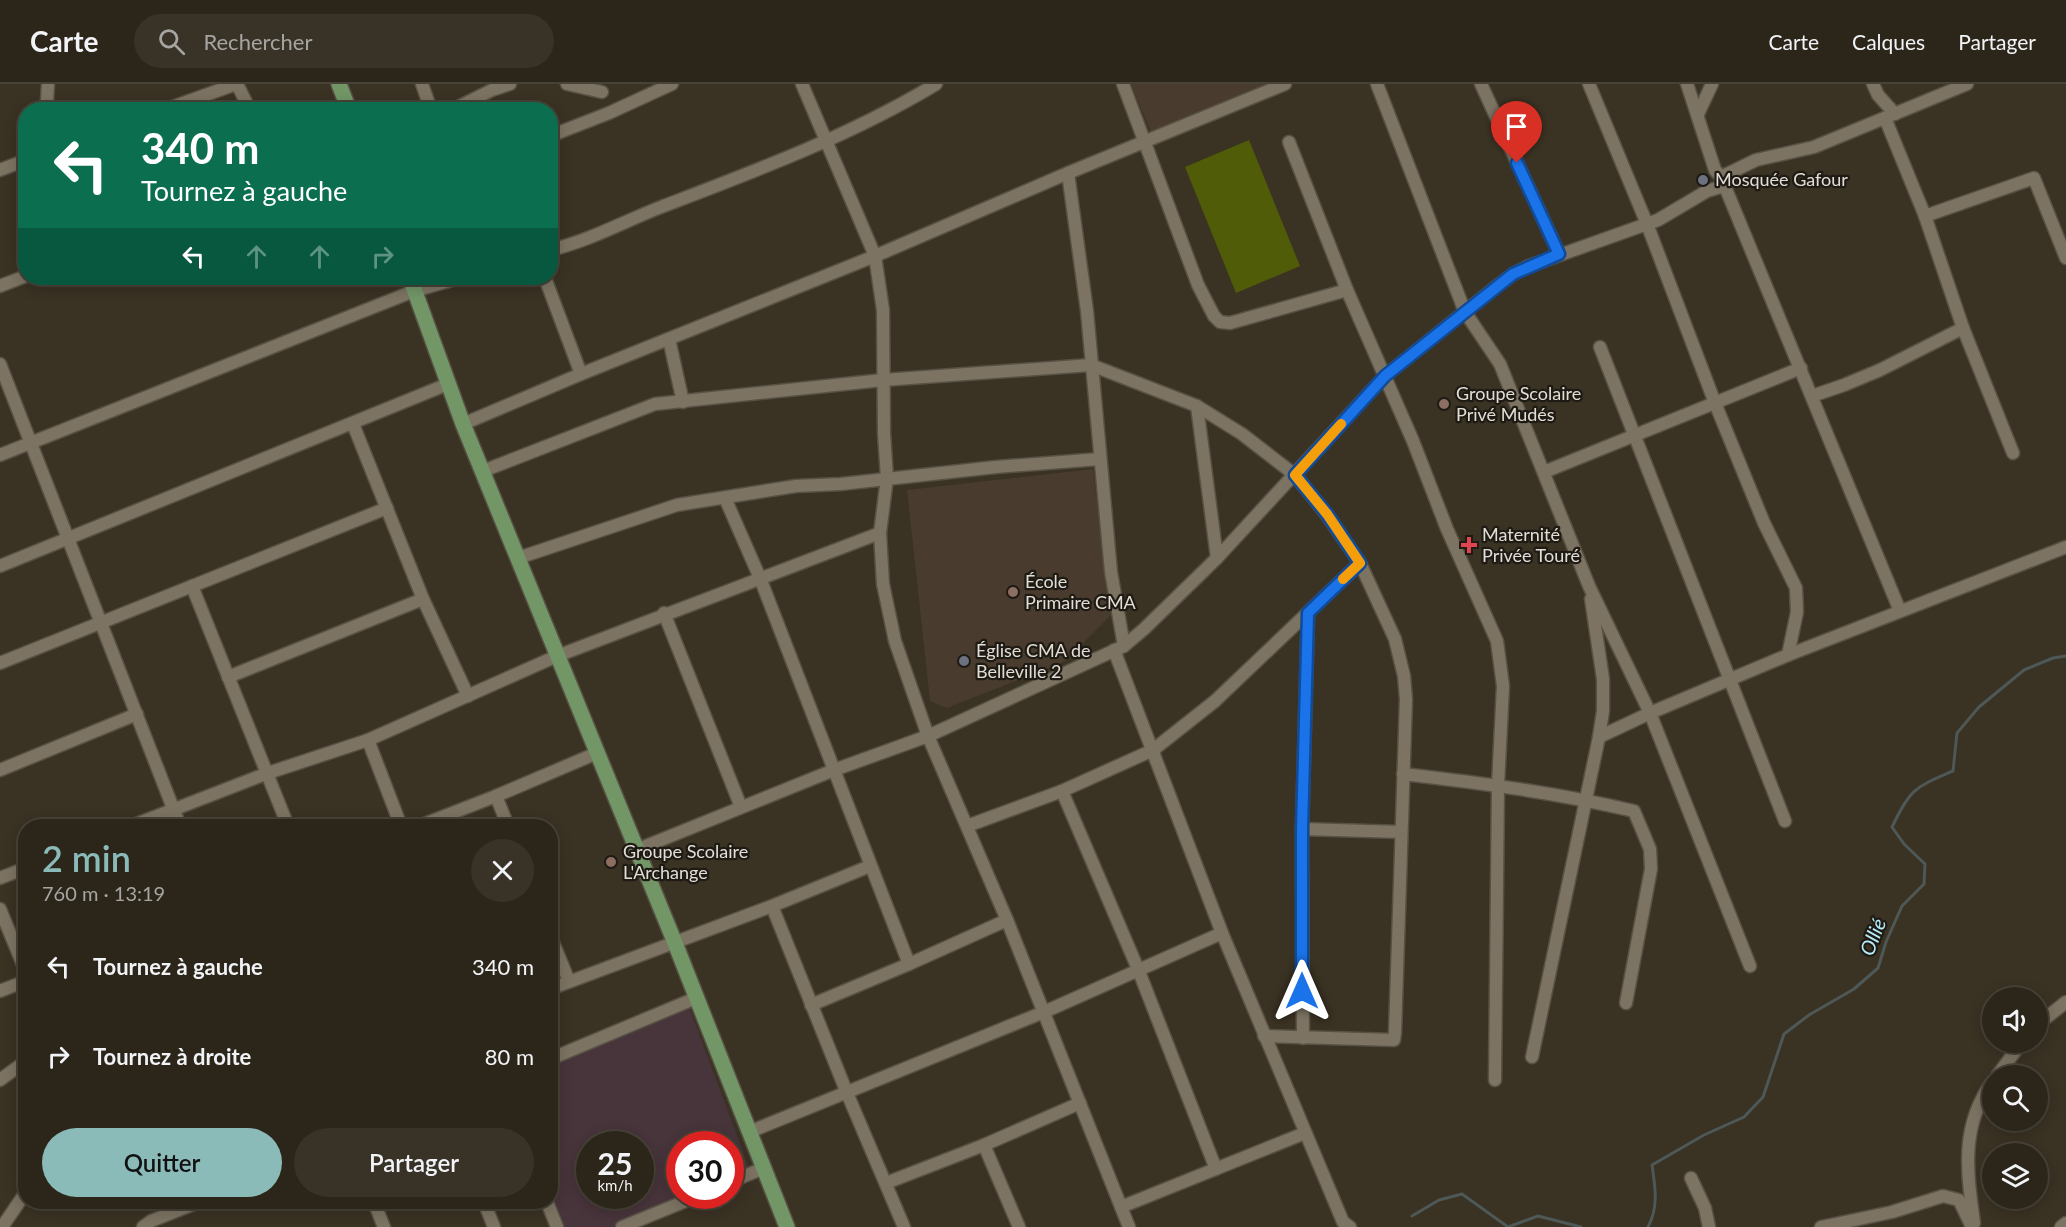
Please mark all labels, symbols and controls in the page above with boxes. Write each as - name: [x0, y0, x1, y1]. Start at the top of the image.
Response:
- search box: [134, 14, 554, 68]
- text: Carte: [30, 24, 98, 58]
- icon: search: [155, 25, 188, 58]
- text: Rechercher: [203, 28, 312, 55]
- text: Carte: [1768, 29, 1819, 54]
- text: Calques: [1852, 29, 1925, 54]
- text: Partager: [1958, 29, 2036, 54]
- pin: [1491, 101, 1542, 163]
- icon: arrive: [1500, 110, 1533, 143]
- text: 340 m: [141, 123, 259, 173]
- icon: left: [42, 126, 120, 204]
- place label: Mosquée Gafour: [1715, 168, 1848, 190]
- marker: Mosquée Gafour: [1696, 173, 1710, 187]
- text: Tournez à gauche: [141, 174, 347, 207]
- icon: left: [177, 240, 210, 273]
- icon: ahead: [240, 240, 273, 273]
- icon: ahead: [303, 240, 336, 273]
- icon: right: [366, 240, 399, 273]
- place label: Groupe Scolaire Privé Mudés: [1456, 382, 1581, 425]
- marker: Groupe Scolaire Privé Mudés: [1437, 397, 1451, 411]
- place label: Maternité Privée Touré: [1482, 523, 1580, 566]
- marker: Maternité Privée Touré: [1460, 536, 1478, 554]
- place label: École Primaire CMA: [1025, 570, 1137, 613]
- marker: École Primaire CMA: [1006, 585, 1020, 599]
- place label: Église CMA de Belleville 2: [976, 639, 1090, 682]
- marker: Église CMA de Belleville 2: [957, 654, 971, 668]
- text: 2 min: [42, 836, 131, 880]
- button: close: [471, 839, 534, 902]
- place label: Groupe Scolaire L'Archange: [623, 840, 748, 883]
- marker: Groupe Scolaire L'Archange: [604, 855, 618, 869]
- text: 760 m · 13:19: [42, 881, 165, 905]
- water label: Ollié: [1854, 915, 1890, 959]
- icon: left: [42, 950, 75, 983]
- text: Tournez à gauche: [93, 953, 263, 980]
- text: 340 m: [472, 953, 534, 980]
- position arrow: [1270, 959, 1334, 1023]
- map controls: [1982, 987, 2048, 1209]
- button: sound: [1982, 987, 2048, 1053]
- icon: right: [42, 1040, 75, 1073]
- text: Tournez à droite: [93, 1043, 251, 1070]
- text: 80 m: [485, 1043, 534, 1070]
- button: search: [1982, 1065, 2048, 1131]
- button: Quitter: [42, 1128, 282, 1197]
- button: Partager: [294, 1128, 534, 1197]
- speed limit sign: 30: [666, 1131, 744, 1209]
- button: layers: [1982, 1143, 2048, 1209]
- text: 25: [598, 1145, 632, 1181]
- text: km/h: [597, 1176, 633, 1194]

